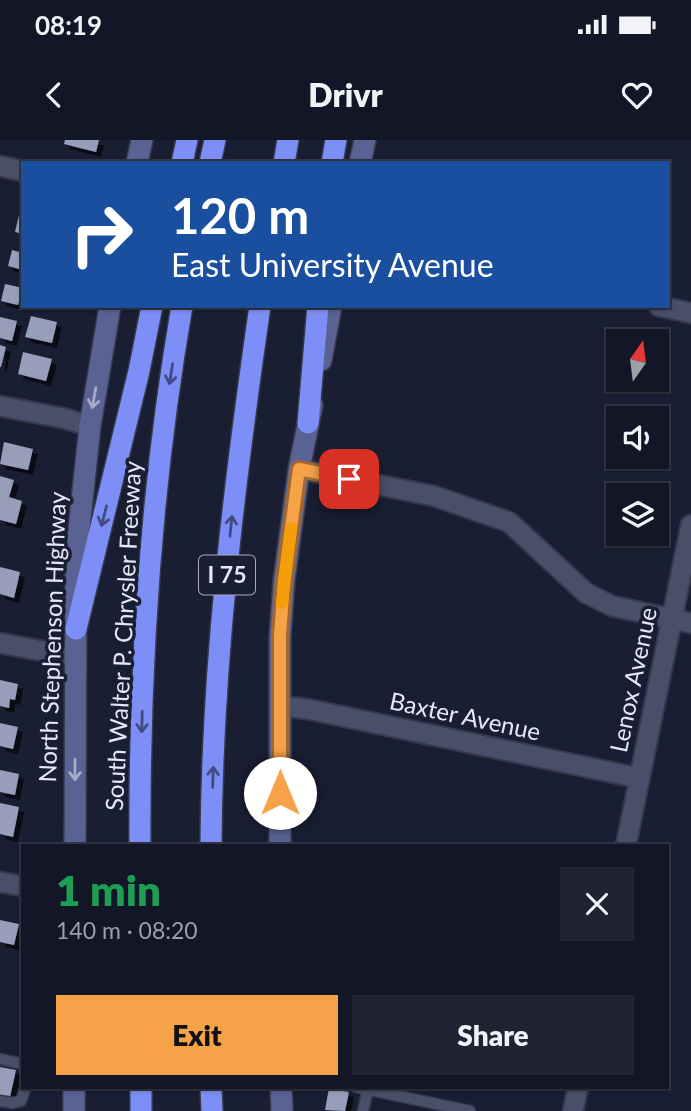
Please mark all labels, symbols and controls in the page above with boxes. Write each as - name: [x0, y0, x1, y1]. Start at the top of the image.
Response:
- text: 08:19: [35, 9, 102, 41]
- text: Drivr: [308, 75, 383, 114]
- icon: back: [35, 76, 73, 114]
- icon: heart: [618, 76, 656, 114]
- text: 120 m: [171, 186, 309, 244]
- icon: right: [56, 189, 147, 280]
- text: East University Avenue: [171, 245, 494, 284]
- north arrow: [606, 329, 668, 392]
- map controls: [606, 329, 669, 546]
- one-way arrow: [164, 362, 177, 384]
- one-way arrow: [87, 386, 100, 409]
- button: sound: [606, 406, 669, 469]
- pin: [319, 449, 379, 509]
- street label: South Walter P. Chrysler Freeway: [99, 460, 146, 812]
- icon: arrive: [330, 460, 368, 498]
- button: layers: [606, 483, 669, 546]
- street label: North Stephenson Highway: [32, 490, 71, 783]
- one-way arrow: [96, 504, 110, 527]
- one-way arrow: [225, 515, 238, 538]
- road number: I 75: [199, 556, 255, 594]
- street label: Lenox Avenue: [603, 605, 662, 755]
- street label: Baxter Avenue: [387, 685, 543, 746]
- one-way arrow: [135, 710, 149, 733]
- position arrow: [243, 756, 317, 830]
- one-way arrow: [68, 759, 82, 782]
- one-way arrow: [206, 766, 219, 789]
- text: 1 min: [56, 865, 161, 915]
- button: close: [560, 867, 634, 941]
- text: 140 m · 08:20: [56, 916, 198, 944]
- button: Exit: [56, 995, 338, 1075]
- button: Share: [352, 995, 634, 1075]

